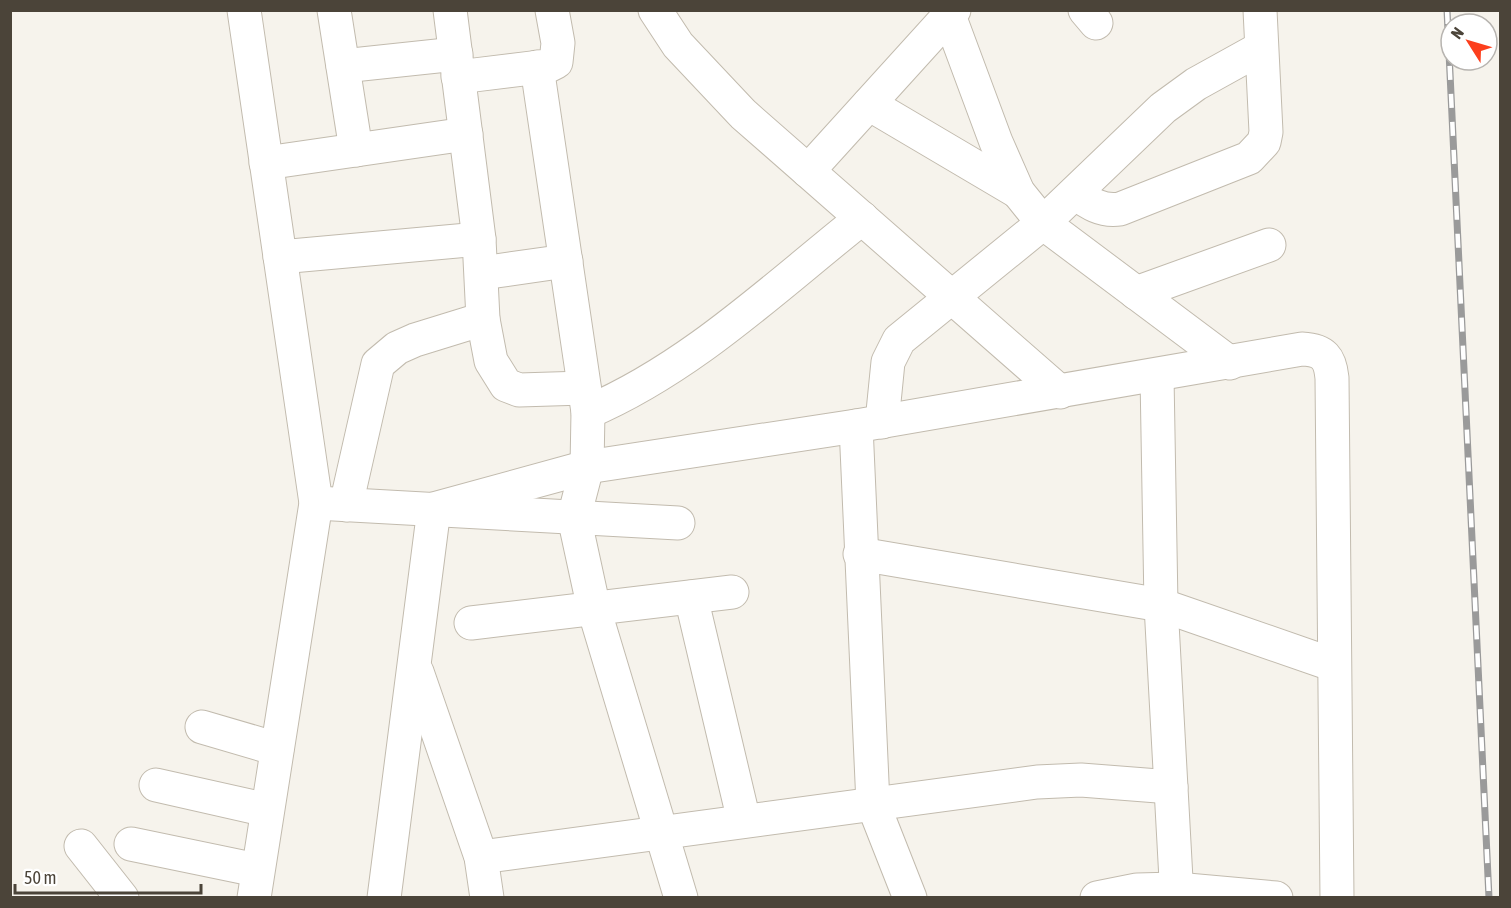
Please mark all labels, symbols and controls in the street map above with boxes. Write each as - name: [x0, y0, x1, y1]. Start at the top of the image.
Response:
- north arrow: [1439, 12, 1499, 72]
- text: N: [1447, 24, 1467, 42]
- scale bar: [15, 857, 201, 895]
- text: 50 m: [24, 867, 56, 888]

